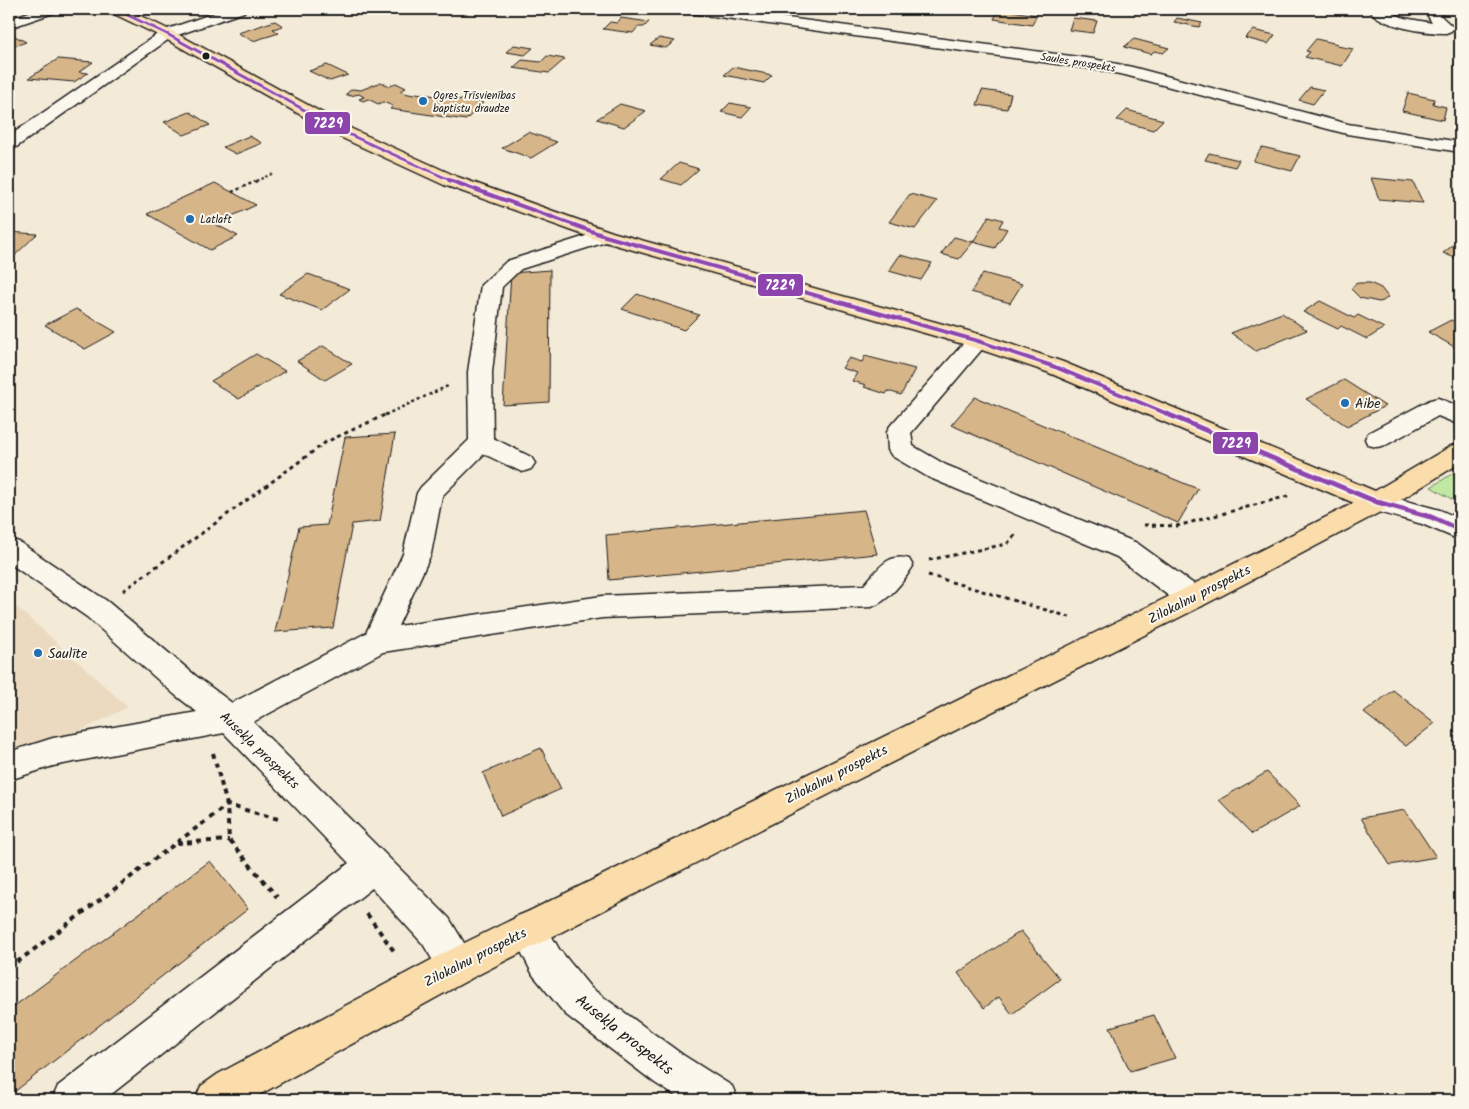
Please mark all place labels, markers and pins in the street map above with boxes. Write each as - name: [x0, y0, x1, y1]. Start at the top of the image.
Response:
- unlabelled marker: [201, 51, 211, 61]
- place label: Ogres Trīsvienības baptistu draudze: [433, 87, 516, 118]
- marker: Ogres Trīsvienības baptistu draudze: [417, 95, 429, 107]
- place label: Latlaft: [200, 211, 232, 229]
- marker: Latlaft: [184, 213, 196, 225]
- place label: Aibe: [1355, 393, 1381, 415]
- marker: Aibe: [1339, 397, 1351, 409]
- place label: Saulīte: [48, 643, 88, 665]
- marker: Saulīte: [32, 647, 44, 659]

